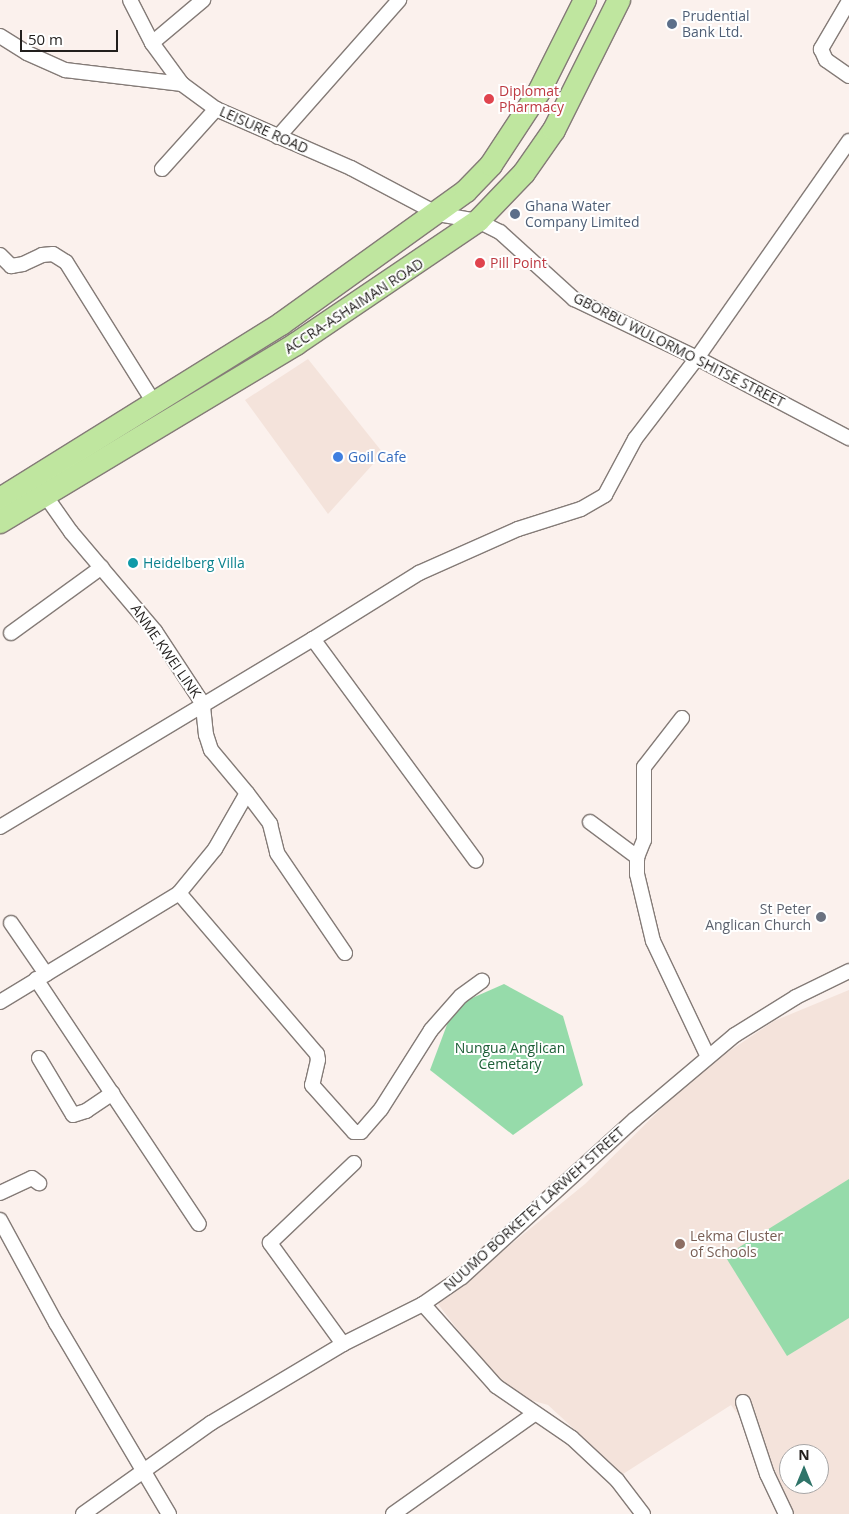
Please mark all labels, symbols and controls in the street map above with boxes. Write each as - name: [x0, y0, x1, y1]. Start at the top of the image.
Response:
- place label: Prudential Bank Ltd.: [682, 8, 750, 40]
- marker: Prudential Bank Ltd.: [666, 18, 678, 30]
- scale bar: [22, 20, 120, 52]
- text: 50 m: [28, 29, 63, 49]
- place label: Diplomat Pharmacy: [499, 83, 564, 115]
- marker: Diplomat Pharmacy: [483, 93, 495, 105]
- street label: LEISURE ROAD: [217, 103, 311, 157]
- place label: Ghana Water Company Limited: [525, 198, 640, 230]
- marker: Ghana Water Company Limited: [509, 208, 521, 220]
- street label: ACCRA-ASHAIMAN ROAD: [281, 255, 427, 357]
- place label: Pill Point: [490, 255, 547, 271]
- marker: Pill Point: [474, 257, 486, 269]
- street label: GBORBU WULORMO SHITSE STREET: [571, 289, 787, 411]
- place label: Goil Cafe: [348, 449, 406, 465]
- marker: Goil Cafe: [332, 451, 344, 463]
- place label: Heidelberg Villa: [143, 555, 245, 571]
- marker: Heidelberg Villa: [127, 557, 139, 569]
- street label: ANME KWEI LINK: [127, 601, 205, 701]
- place label: St Peter Anglican Church: [705, 901, 811, 934]
- marker: St Peter Anglican Church: [815, 911, 827, 923]
- park label: Nungua Anglican Cemetary: [455, 1040, 565, 1072]
- street label: NUUMO BORKETEY LARWEH STREET: [440, 1124, 628, 1294]
- place label: Lekma Cluster of Schools: [690, 1228, 783, 1260]
- marker: Lekma Cluster of Schools: [674, 1238, 686, 1250]
- north arrow: [779, 1444, 829, 1494]
- text: N: [798, 1445, 810, 1464]

